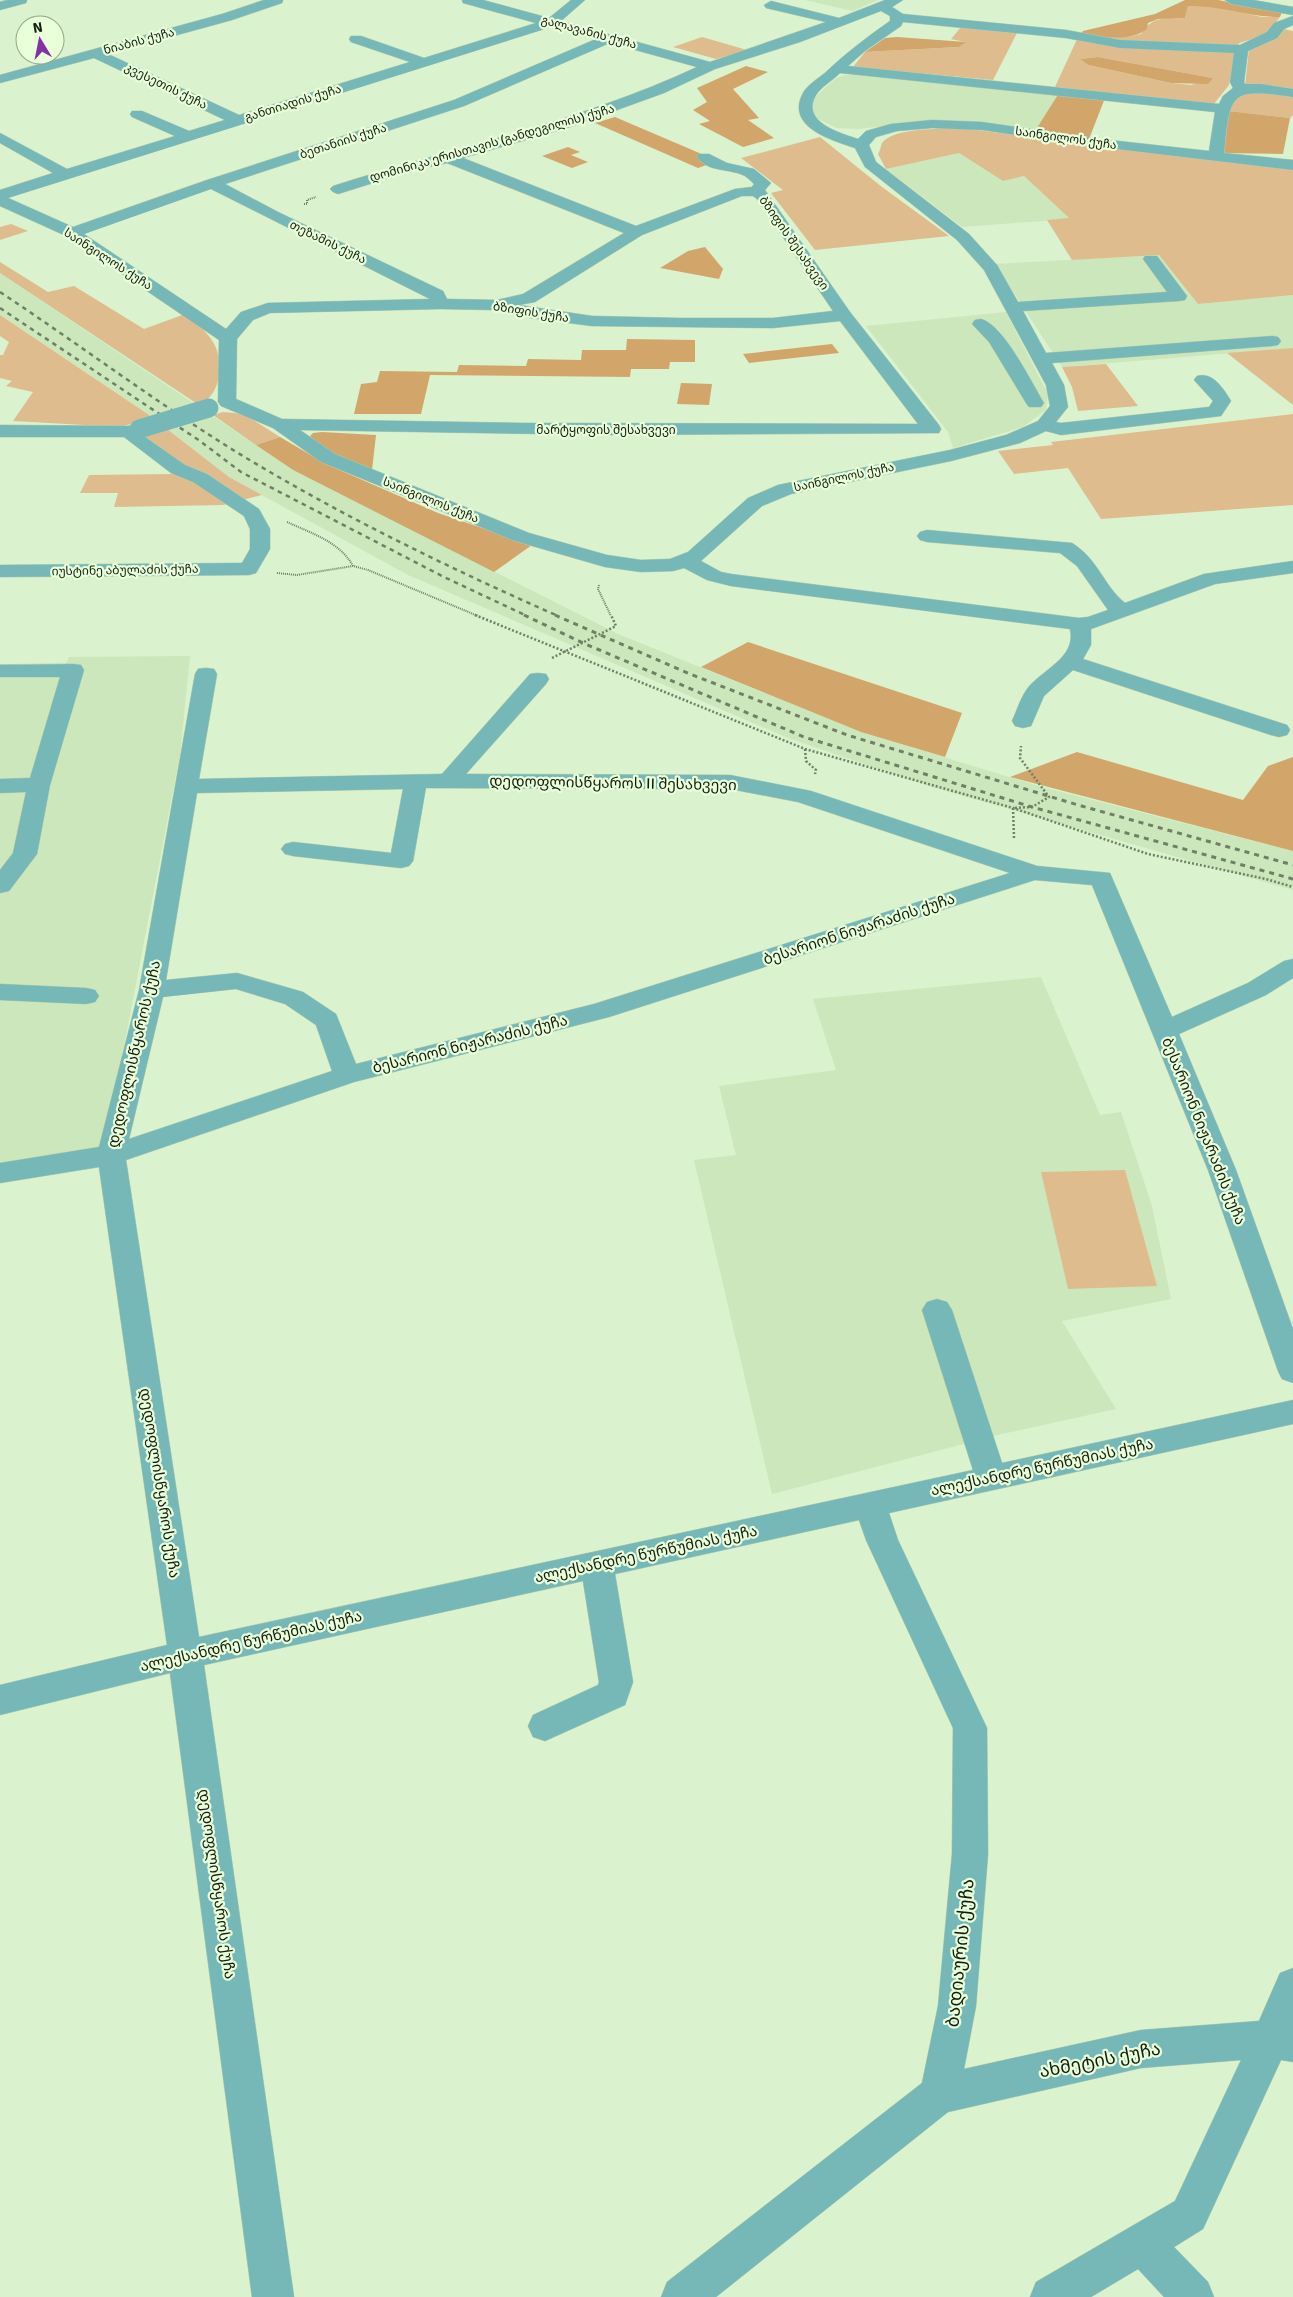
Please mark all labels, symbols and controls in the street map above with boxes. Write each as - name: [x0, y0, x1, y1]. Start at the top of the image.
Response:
- street label: გალავანის ქუჩა: [539, 13, 638, 52]
- north arrow: [15, 15, 65, 65]
- text: N: [32, 18, 44, 37]
- street label: ნიაბის ქუჩა: [102, 25, 176, 58]
- street label: კვესეთის ქუჩა: [122, 60, 210, 113]
- street label: განთიადის ქუჩა: [243, 82, 343, 125]
- street label: დომინიკა ერისთავის (განდეგილის) ქუჩა: [368, 101, 616, 186]
- street label: ბეთანიის ქუჩა: [298, 120, 388, 163]
- street label: საინგილოს ქუჩა: [1014, 124, 1118, 153]
- street label: ბზიფის შესახვევი: [756, 193, 832, 293]
- street label: თეზამის ქუჩა: [287, 217, 369, 267]
- street label: საინგილოს ქუჩა: [61, 225, 155, 294]
- street label: ბზიფის ქუჩა: [492, 299, 570, 326]
- street label: მარტყოფის შესახვევი: [536, 423, 676, 438]
- street label: საინგილოს ქუჩა: [793, 460, 896, 495]
- street label: საინგილოს ქუჩა: [381, 474, 481, 527]
- street label: იუსტინე აბულაძის ქუჩა: [51, 562, 199, 579]
- street label: დედოფლისწყაროს II შესახვევი: [489, 772, 737, 794]
- street label: ბესარიონ ნიჟარაძის ქუჩა: [761, 889, 957, 969]
- street label: დედოფლისწყაროს ქუჩა: [104, 959, 164, 1149]
- street label: ბესარიონ ნიჟარაძის ქუჩა: [371, 1011, 569, 1077]
- street label: ბესარიონ ნიჟარაძის ქუჩა: [1158, 1035, 1250, 1227]
- street label: დედოფლისწყაროს ქუჩა: [136, 1387, 184, 1579]
- street label: ალექსანდრე წურწუმიას ქუჩა: [929, 1435, 1155, 1499]
- street label: ალექსანდრე წურწუმიას ქუჩა: [533, 1522, 759, 1586]
- street label: ალექსანდრე წურწუმიას ქუჩა: [138, 1607, 364, 1675]
- street label: დედოფლისწყაროს ქუჩა: [195, 1788, 239, 1980]
- street label: ბადიაურის ქუჩა: [941, 1878, 979, 2028]
- street label: ახმეტის ქუჩა: [1038, 2037, 1162, 2083]

